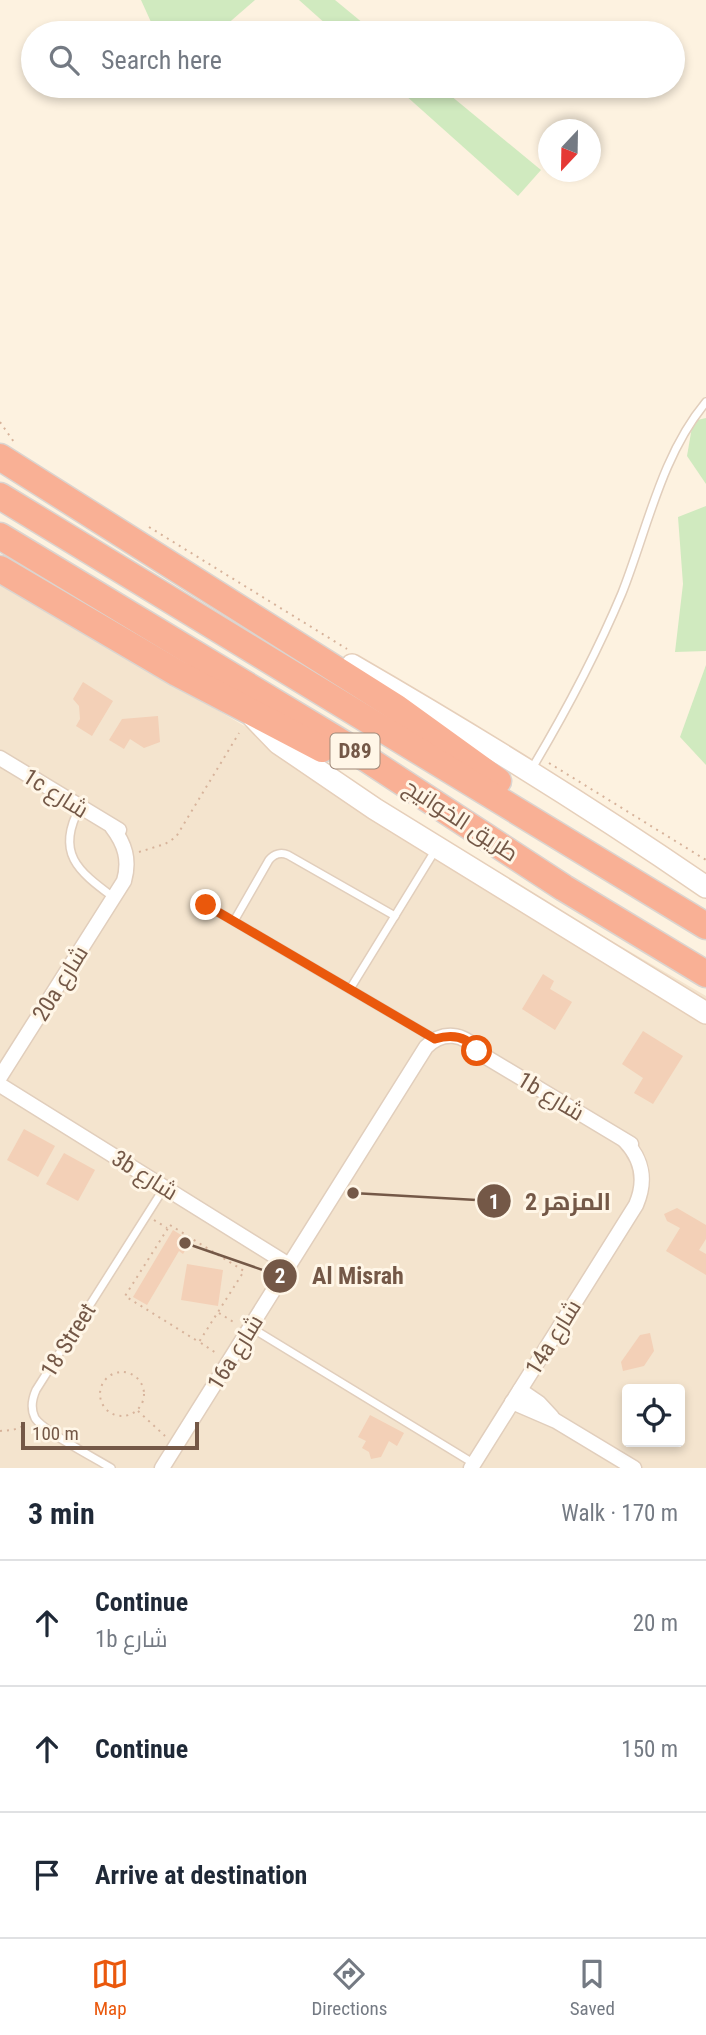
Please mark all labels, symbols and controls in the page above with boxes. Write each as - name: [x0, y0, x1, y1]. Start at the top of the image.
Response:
- search box: [21, 21, 685, 98]
- icon: search: [45, 41, 83, 79]
- text: Search here: [101, 45, 222, 75]
- north arrow: [538, 119, 601, 182]
- road number: D89: [330, 734, 380, 768]
- street label: 1c شارع: [17, 763, 93, 826]
- street label: طريق الخوانيج: [397, 773, 523, 869]
- route end: [190, 889, 221, 920]
- street label: 20a شارع: [27, 941, 96, 1027]
- route start: [461, 1035, 492, 1066]
- street label: 1b شارع: [512, 1066, 589, 1128]
- street label: 3b شارع: [106, 1145, 183, 1208]
- callout: المزهر 2: [476, 1179, 625, 1224]
- text: المزهر 2: [525, 1188, 611, 1216]
- text: 1: [489, 1190, 499, 1214]
- callout: Al Misrah: [263, 1253, 418, 1298]
- text: Al Misrah: [312, 1262, 404, 1290]
- text: 2: [275, 1264, 285, 1288]
- street label: 14a شارع: [520, 1295, 589, 1381]
- street label: 18 Street: [35, 1298, 102, 1382]
- street label: 16a شارع: [202, 1310, 271, 1396]
- map controls: [622, 1384, 685, 1447]
- button: locate: [622, 1384, 685, 1447]
- scale bar: [21, 1419, 200, 1451]
- text: 100 m: [32, 1422, 79, 1445]
- text: 3 min: [28, 1496, 95, 1531]
- text: Walk · 170 m: [561, 1500, 678, 1527]
- text: Continue: [95, 1587, 188, 1617]
- icon: ahead: [28, 1604, 66, 1642]
- text: 20 m: [633, 1610, 678, 1637]
- text: 1b شارع: [95, 1626, 168, 1653]
- icon: ahead: [28, 1730, 66, 1768]
- text: Continue: [95, 1734, 188, 1764]
- text: 150 m: [621, 1736, 678, 1763]
- icon: arrive: [28, 1856, 66, 1894]
- text: Arrive at destination: [95, 1860, 307, 1890]
- tab: Map: [91, 1955, 129, 2020]
- tab: Directions: [311, 1955, 387, 2020]
- tab: Saved: [570, 1955, 615, 2020]

